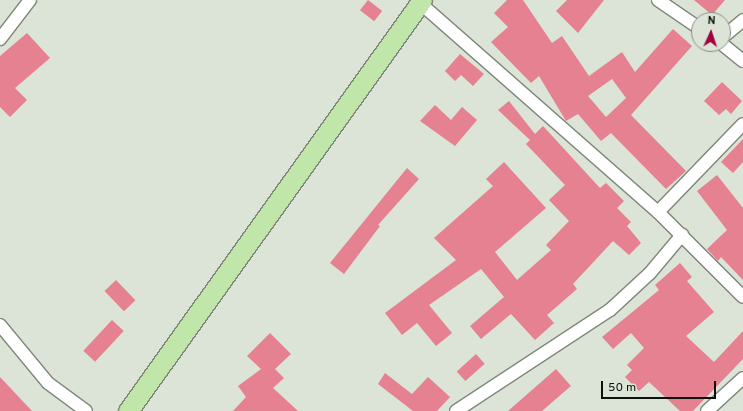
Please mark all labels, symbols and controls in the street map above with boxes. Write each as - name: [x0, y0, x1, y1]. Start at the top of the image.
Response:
- north arrow: [691, 12, 731, 52]
- text: N: [707, 14, 716, 28]
- scale bar: [603, 373, 718, 399]
- text: 50 m: [608, 380, 636, 396]

